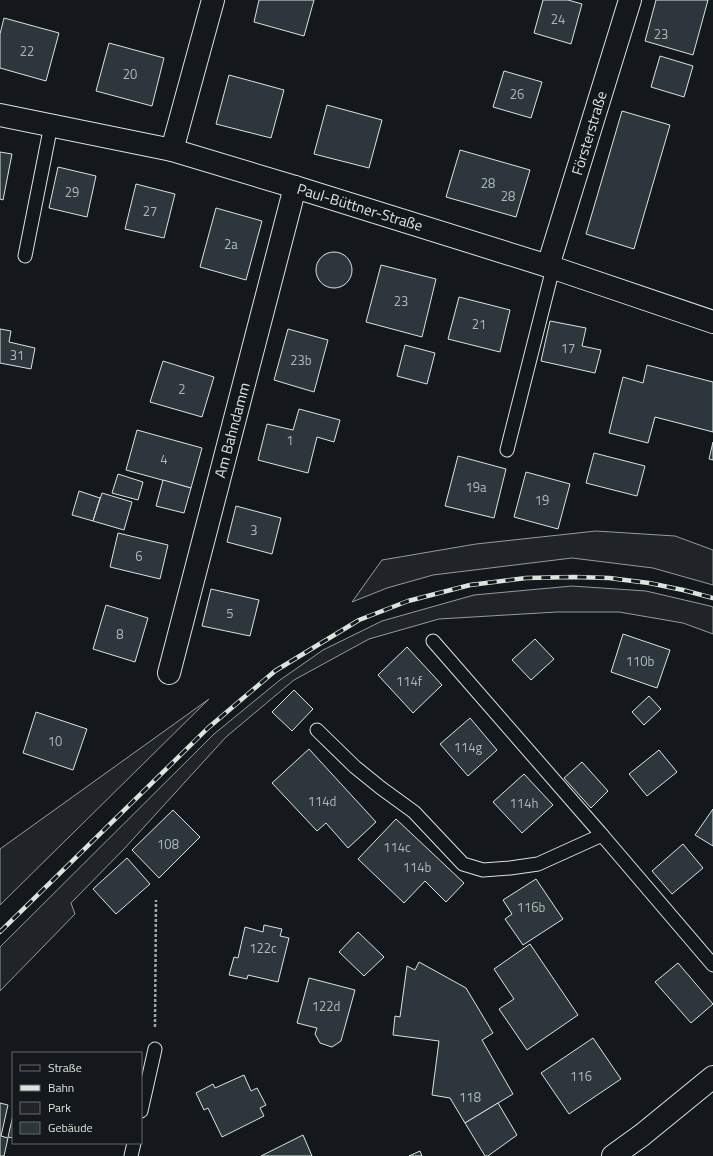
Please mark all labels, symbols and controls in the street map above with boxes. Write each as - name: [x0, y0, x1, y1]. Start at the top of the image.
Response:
- house number: 24: [551, 9, 565, 29]
- house number: 23: [654, 24, 668, 44]
- house number: 22: [20, 41, 34, 61]
- house number: 20: [123, 64, 137, 84]
- house number: 26: [510, 84, 524, 104]
- street label: Försterstraße: [565, 88, 613, 178]
- house number: 28: [481, 173, 495, 193]
- street label: Paul-Büttner-Straße: [294, 177, 426, 237]
- house number: 29: [65, 182, 79, 202]
- house number: 28: [501, 186, 515, 206]
- house number: 27: [143, 201, 157, 221]
- house number: 2a: [224, 234, 238, 254]
- house number: 23: [394, 291, 408, 311]
- house number: 21: [472, 314, 486, 334]
- house number: 17: [561, 338, 575, 358]
- house number: 31: [10, 345, 24, 365]
- house number: 23b: [290, 350, 312, 370]
- house number: 2: [178, 379, 186, 399]
- street label: Am Bahndamm: [208, 380, 256, 480]
- house number: 1: [286, 430, 294, 450]
- house number: 4: [160, 449, 168, 469]
- house number: 19a: [465, 477, 487, 497]
- house number: 19: [535, 490, 549, 510]
- house number: 3: [250, 520, 258, 540]
- house number: 6: [135, 546, 143, 566]
- house number: 5: [226, 603, 234, 623]
- house number: 8: [116, 624, 124, 644]
- house number: 110b: [626, 651, 654, 671]
- house number: 114f: [396, 671, 423, 691]
- house number: 10: [48, 731, 62, 751]
- house number: 114g: [454, 737, 483, 757]
- house number: 114d: [308, 791, 336, 811]
- house number: 114h: [510, 793, 538, 813]
- house number: 108: [157, 834, 179, 854]
- house number: 114c: [383, 837, 411, 857]
- house number: 114b: [403, 857, 431, 877]
- house number: 116b: [517, 897, 545, 917]
- house number: 122c: [249, 938, 277, 958]
- house number: 122d: [312, 996, 340, 1016]
- legend: [12, 1052, 142, 1144]
- text: Straße: [48, 1058, 82, 1077]
- house number: 116: [570, 1066, 592, 1086]
- text: Bahn: [48, 1078, 74, 1097]
- house number: 118: [459, 1087, 481, 1107]
- text: Park: [48, 1098, 71, 1117]
- text: Gebäude: [48, 1118, 93, 1137]

